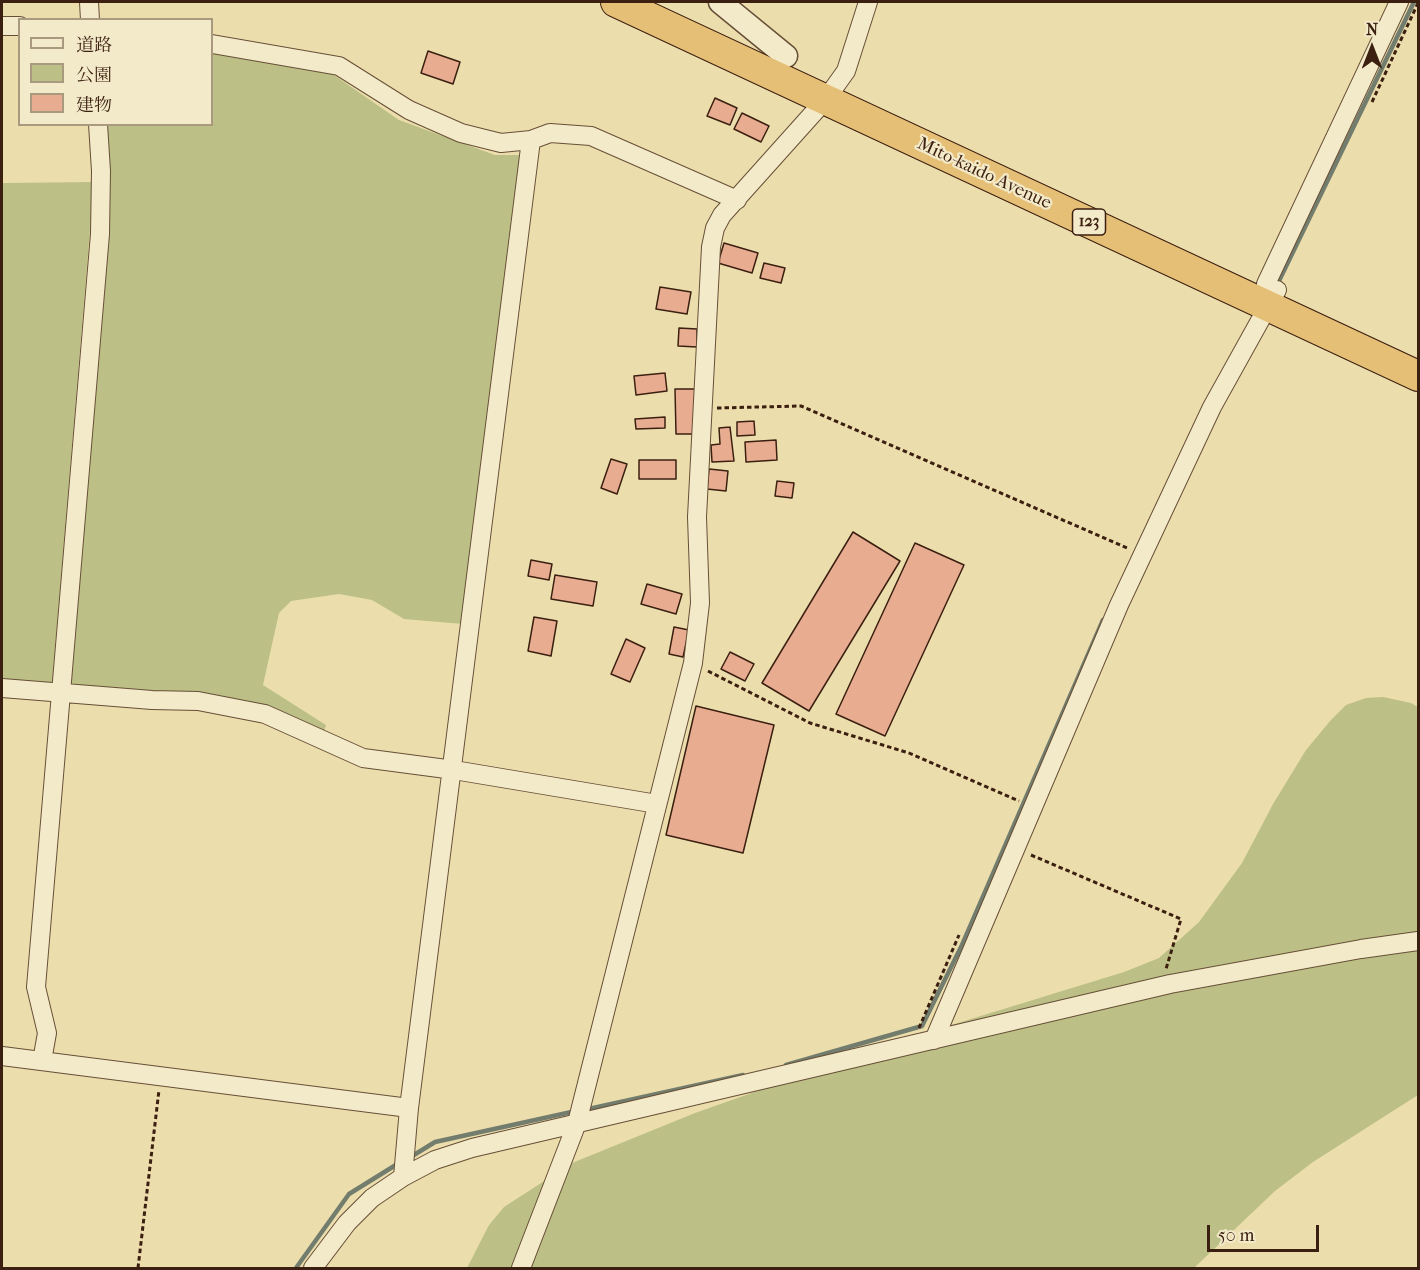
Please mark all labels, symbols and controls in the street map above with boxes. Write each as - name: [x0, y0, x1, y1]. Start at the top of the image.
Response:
- legend: [18, 18, 213, 126]
- north arrow: [1342, 18, 1402, 78]
- text: N: [1366, 20, 1378, 39]
- text: 道路: [76, 35, 112, 56]
- text: 公園: [76, 65, 112, 86]
- text: 建物: [76, 95, 112, 116]
- street label: Mito-kaido Avenue: [913, 133, 1055, 215]
- road number: 123: [1072, 209, 1106, 235]
- scale bar: [1210, 1213, 1322, 1251]
- text: 50 m: [1218, 1225, 1254, 1246]

